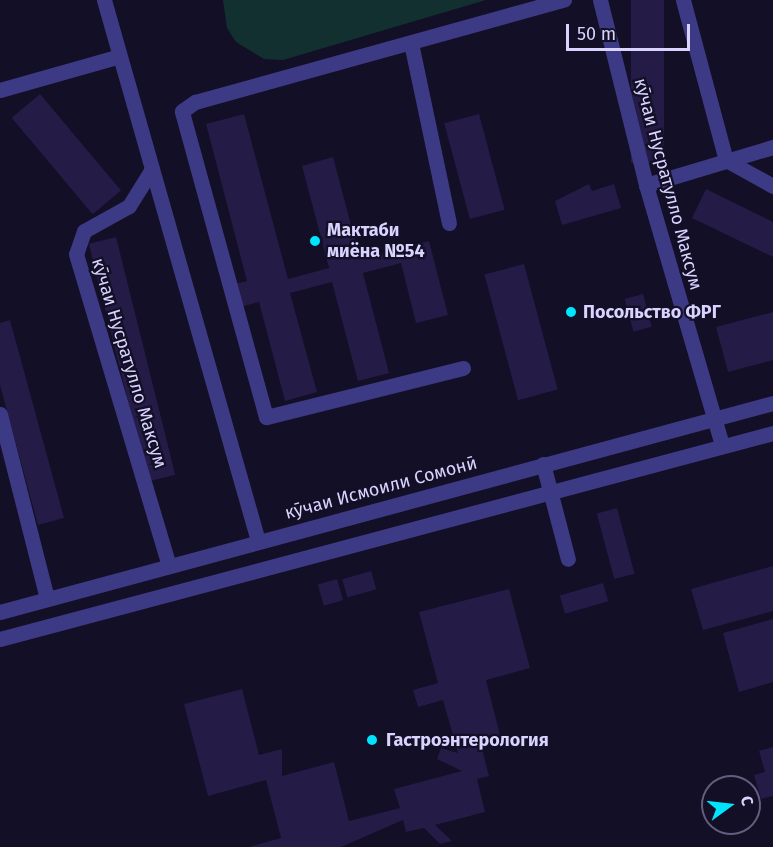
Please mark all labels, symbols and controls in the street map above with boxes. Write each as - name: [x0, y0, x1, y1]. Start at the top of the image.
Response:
- scale bar: [569, 12, 694, 50]
- text: 50 m: [577, 23, 616, 45]
- street label: кӯчаи Нусратулло Максум: [629, 76, 707, 292]
- place label: Мактаби миёна №54: [327, 220, 425, 262]
- marker: Мактаби миёна №54: [308, 234, 322, 248]
- street label: кӯчаи Нусратулло Максум: [87, 255, 171, 471]
- place label: Посольство ФРГ: [583, 301, 721, 323]
- marker: Посольство ФРГ: [564, 305, 578, 319]
- street label: кӯчаи Исмоили Сомонӣ: [283, 452, 479, 524]
- place label: Гастроэнтерология: [386, 729, 549, 751]
- marker: Гастроэнтерология: [363, 731, 381, 749]
- north arrow: [701, 775, 761, 835]
- text: С: [737, 794, 757, 808]

